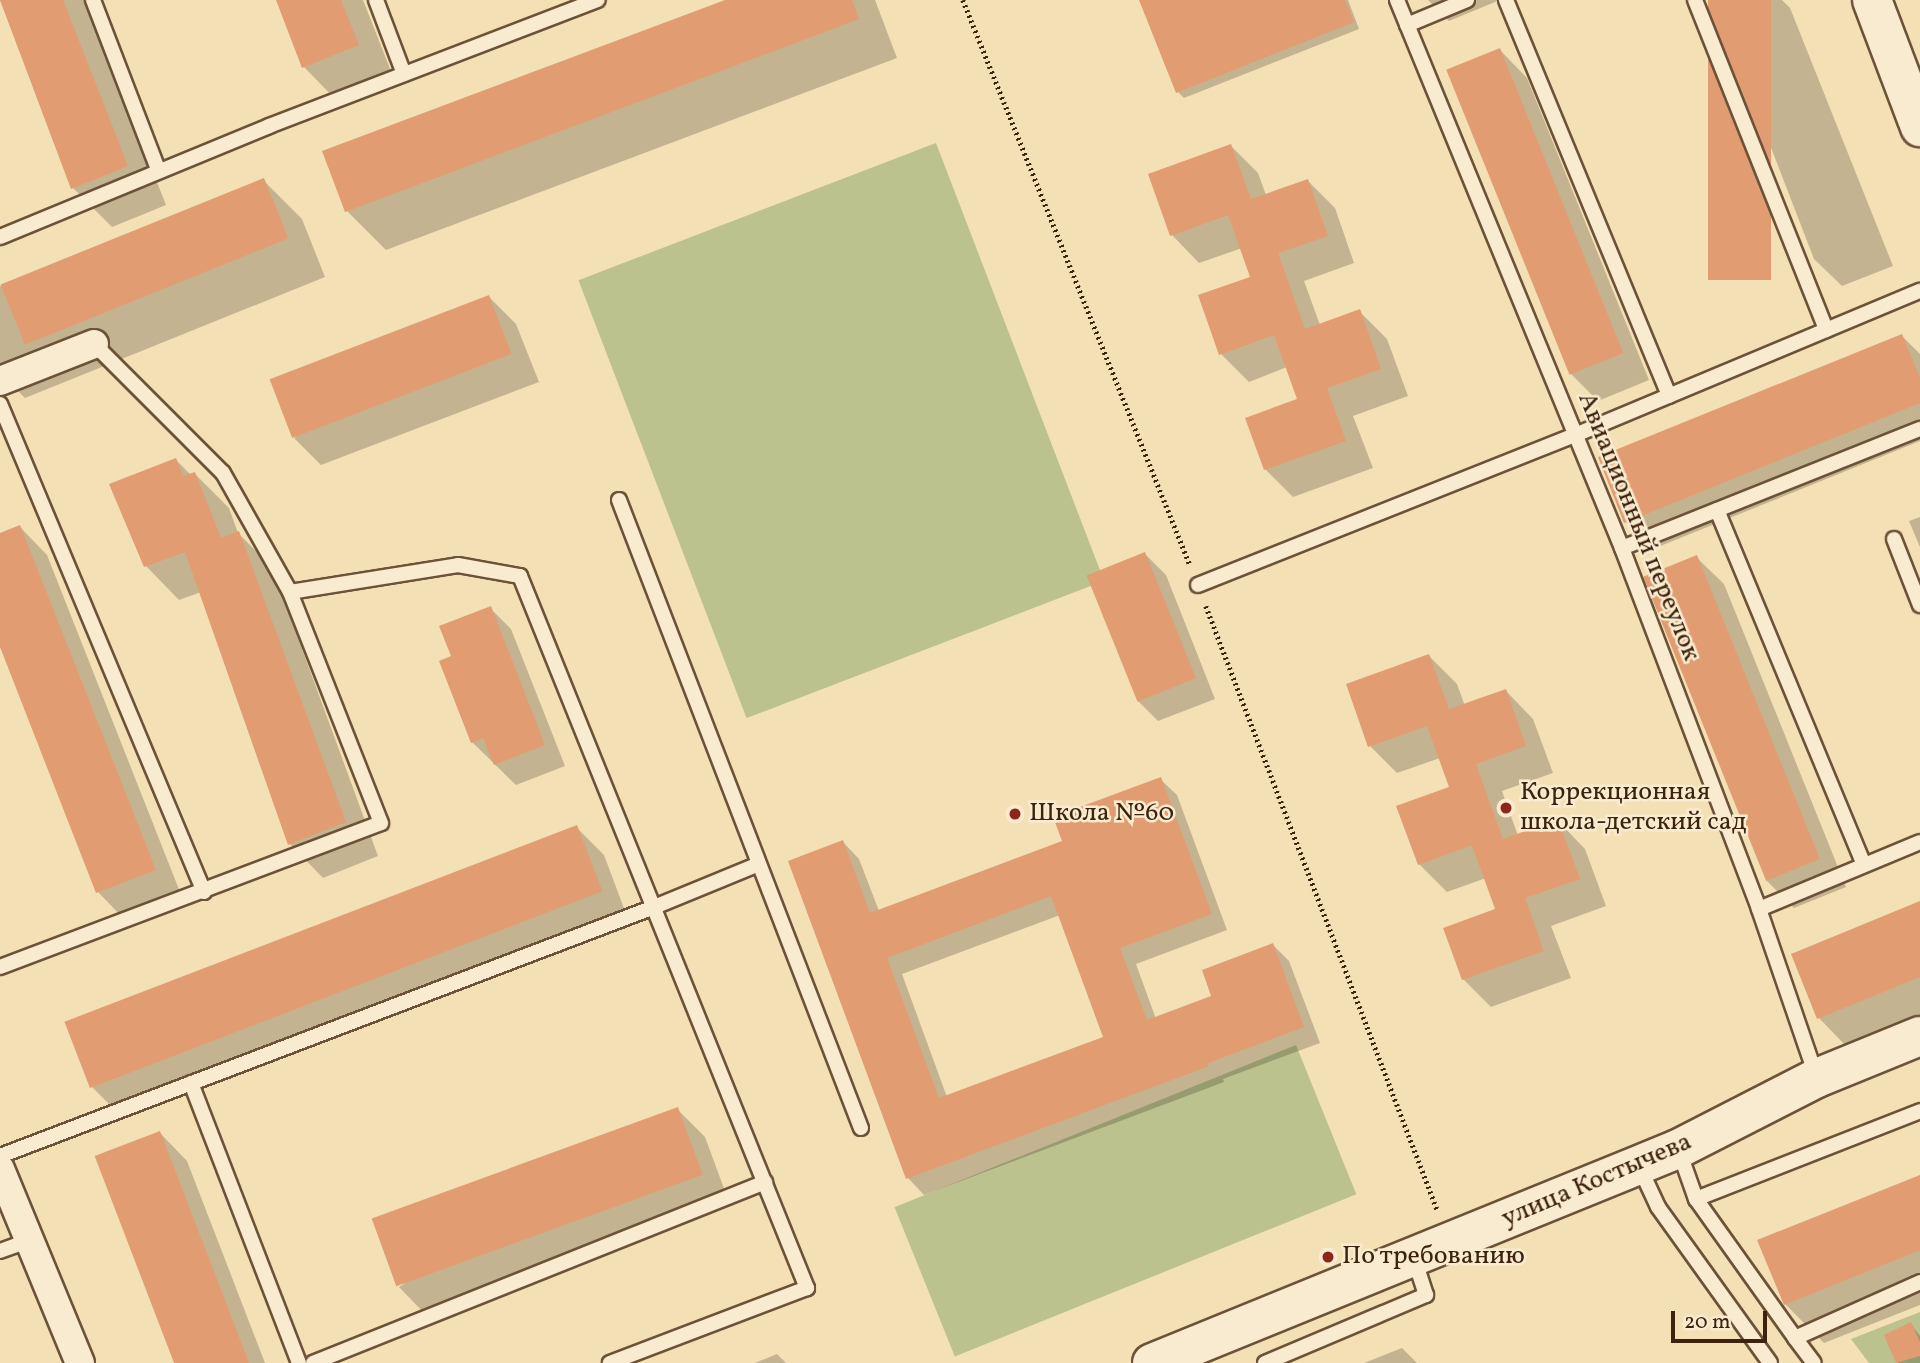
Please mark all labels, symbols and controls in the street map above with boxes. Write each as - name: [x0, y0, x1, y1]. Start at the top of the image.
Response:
- street label: Авиационный переулок: [1570, 388, 1706, 666]
- place label: Коррекционная школа-детский сад: [1520, 777, 1746, 838]
- place label: Школа №60: [1029, 798, 1174, 830]
- marker: Коррекционная школа-детский сад: [1498, 800, 1514, 816]
- marker: Школа №60: [1007, 806, 1023, 822]
- street label: улица Костычева: [1497, 1127, 1697, 1235]
- place label: По требованию: [1342, 1241, 1526, 1273]
- marker: По требованию: [1320, 1249, 1336, 1265]
- scale bar: [1675, 1296, 1771, 1340]
- text: 20 m: [1684, 1308, 1730, 1337]

